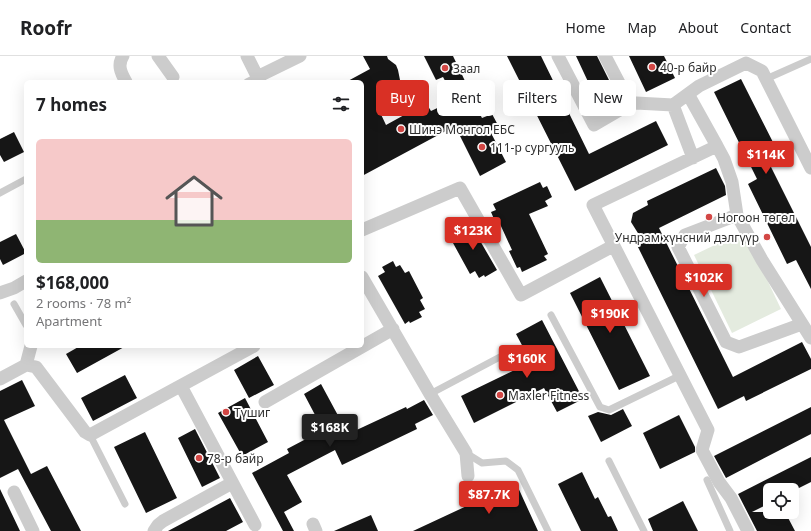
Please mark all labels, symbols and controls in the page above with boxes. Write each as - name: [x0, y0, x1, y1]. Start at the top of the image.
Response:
- text: Roofr: [20, 15, 72, 41]
- text: Home: [566, 18, 605, 37]
- text: Map: [627, 18, 657, 37]
- text: About: [679, 18, 718, 37]
- text: Contact: [740, 18, 791, 37]
- place label: 40-р байр: [660, 59, 717, 76]
- place label: Заал: [453, 60, 480, 77]
- marker: 40-р байр: [647, 62, 657, 72]
- marker: Заал: [440, 63, 450, 73]
- chip: Buy: [376, 80, 429, 116]
- chip: Rent: [437, 80, 495, 116]
- chip: Filters: [503, 80, 571, 116]
- chip: New: [579, 80, 636, 116]
- text: 7 homes: [36, 93, 107, 116]
- icon: filters: [330, 93, 352, 115]
- place label: Шинэ Монгол ЕБС: [409, 121, 515, 138]
- marker: Шинэ Монгол ЕБС: [396, 124, 406, 134]
- place label: 111-р сургууль: [490, 139, 575, 156]
- pin: $114K: [738, 141, 794, 175]
- marker: 111-р сургууль: [477, 142, 487, 152]
- text: $114K: [747, 145, 785, 163]
- icon: home: [158, 165, 230, 237]
- place label: Ногоон төгөл: [717, 209, 795, 226]
- marker: Ногоон төгөл: [704, 212, 714, 222]
- pin: $123K: [445, 217, 501, 251]
- text: $123K: [454, 221, 492, 239]
- place label: Ундрам хүнсний дэлгүүр: [615, 229, 759, 246]
- marker: Ундрам хүнсний дэлгүүр: [762, 232, 772, 242]
- pin: $102K: [676, 264, 732, 298]
- text: $102K: [685, 268, 723, 286]
- text: $168,000: [36, 271, 109, 294]
- text: 2 rooms · 78 m²: [36, 294, 131, 312]
- pin: $190K: [582, 300, 638, 334]
- text: $190K: [591, 304, 629, 322]
- text: Apartment: [36, 312, 102, 330]
- pin: $160K: [499, 345, 555, 379]
- text: $160K: [508, 349, 546, 367]
- place label: Maxler Fitness: [508, 387, 589, 404]
- marker: Maxler Fitness: [495, 390, 505, 400]
- place label: Түшиг: [234, 404, 270, 421]
- marker: Түшиг: [221, 407, 231, 417]
- pin: $168K: [302, 414, 358, 448]
- text: $168K: [311, 418, 349, 436]
- place label: 78-р байр: [207, 450, 264, 467]
- marker: 78-р байр: [194, 453, 204, 463]
- pin: $87.7K: [456, 481, 522, 515]
- map controls: [763, 483, 799, 519]
- button: locate: [763, 483, 799, 519]
- text: $87.7K: [468, 485, 510, 503]

